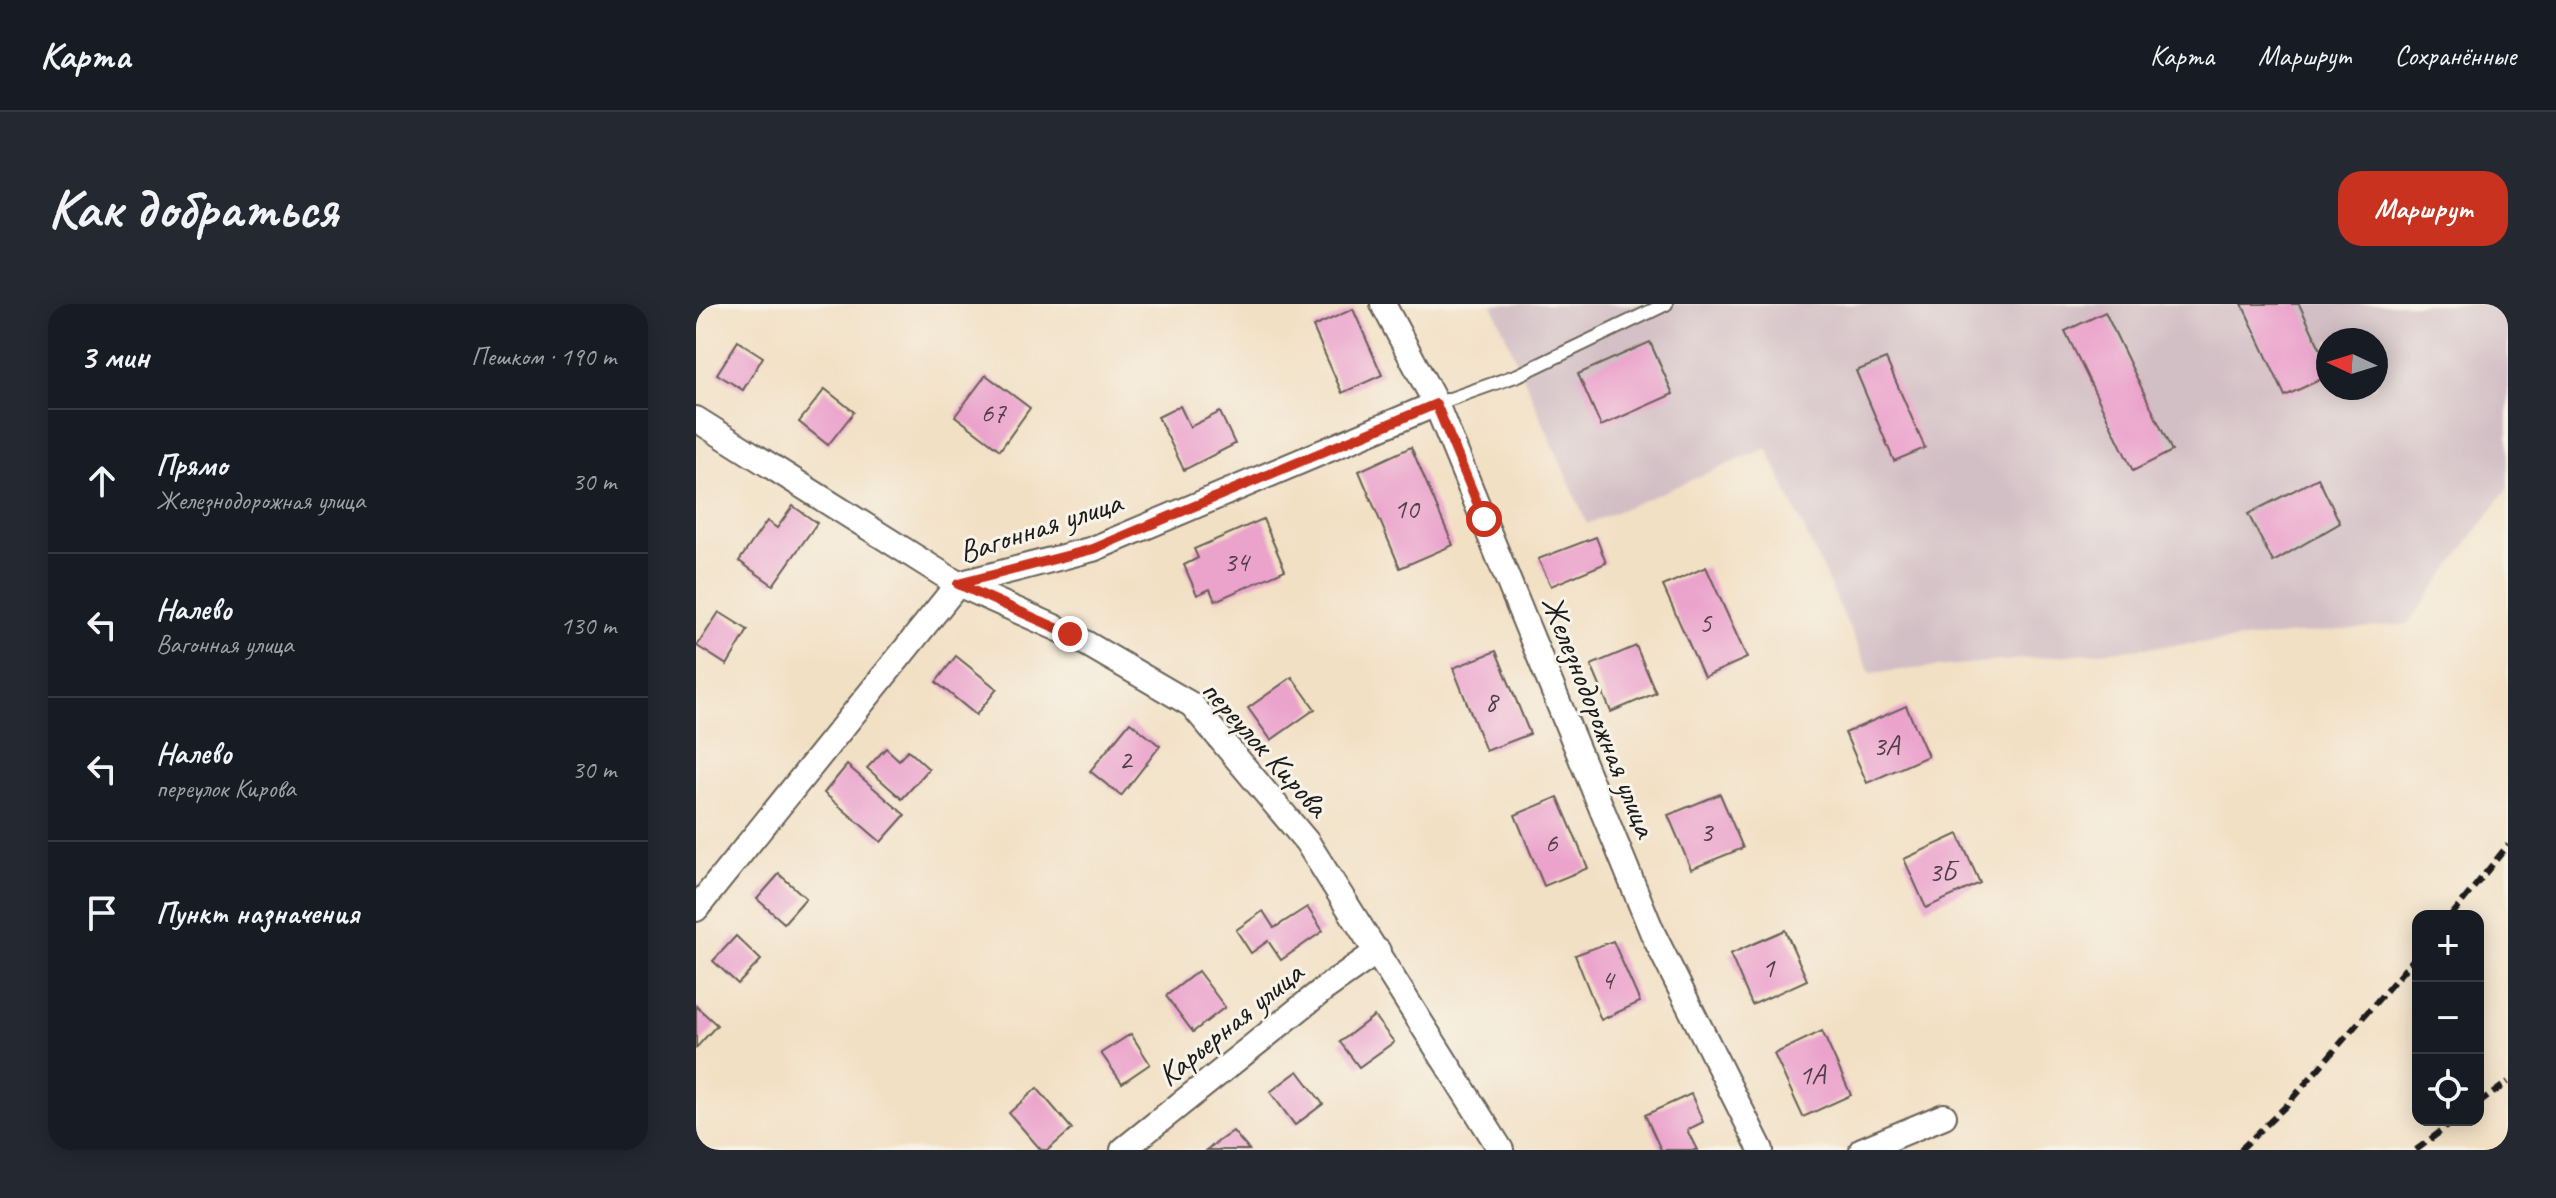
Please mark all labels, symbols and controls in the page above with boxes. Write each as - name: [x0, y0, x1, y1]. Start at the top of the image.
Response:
- text: Карта: [40, 32, 130, 79]
- text: Карта: [2150, 38, 2214, 73]
- text: Маршрут: [2258, 38, 2350, 73]
- text: Сохранённые: [2394, 38, 2516, 73]
- button: Маршрут: [2338, 171, 2508, 246]
- text: Как добраться: [48, 173, 338, 244]
- north arrow: [2316, 328, 2388, 400]
- text: 3 мин: [80, 335, 149, 378]
- text: Пешком · 190 m: [471, 340, 616, 373]
- house number: 67: [980, 395, 1007, 430]
- text: Прямо: [156, 446, 227, 484]
- icon: ahead: [80, 459, 124, 503]
- text: 30 m: [572, 465, 616, 498]
- street label: Вагонная улица: [953, 481, 1129, 573]
- text: Железнодорожная улица: [156, 484, 365, 517]
- house number: 10: [1393, 491, 1421, 526]
- route start: [1466, 501, 1502, 537]
- house number: 34: [1223, 544, 1251, 579]
- street label: Железнодорожная улица: [1532, 589, 1667, 845]
- text: Налево: [156, 590, 232, 628]
- icon: left: [80, 603, 124, 647]
- house number: 5: [1699, 605, 1713, 640]
- text: 130 m: [560, 609, 616, 642]
- route end: [1052, 616, 1088, 652]
- text: Вагонная улица: [156, 628, 293, 661]
- street label: переулок Кирова: [1192, 670, 1339, 827]
- house number: 8: [1485, 684, 1500, 719]
- house number: 3А: [1873, 728, 1901, 763]
- text: Налево: [156, 734, 232, 772]
- house number: 2: [1119, 742, 1134, 777]
- icon: left: [80, 747, 124, 791]
- text: 30 m: [572, 753, 616, 786]
- text: переулок Кирова: [156, 772, 296, 805]
- house number: 3: [1700, 814, 1715, 849]
- house number: 6: [1545, 825, 1559, 860]
- house number: 3Б: [1929, 854, 1960, 889]
- icon: arrive: [80, 891, 124, 935]
- text: Пункт назначения: [156, 894, 359, 932]
- map controls: [2412, 910, 2484, 1126]
- button: +: [2412, 910, 2484, 982]
- house number: 1: [1762, 950, 1776, 985]
- street label: Карьерная улица: [1149, 951, 1313, 1095]
- house number: 4: [1601, 962, 1616, 997]
- button: −: [2412, 982, 2484, 1054]
- button: locate: [2412, 1054, 2484, 1126]
- house number: 1А: [1799, 1057, 1827, 1092]

